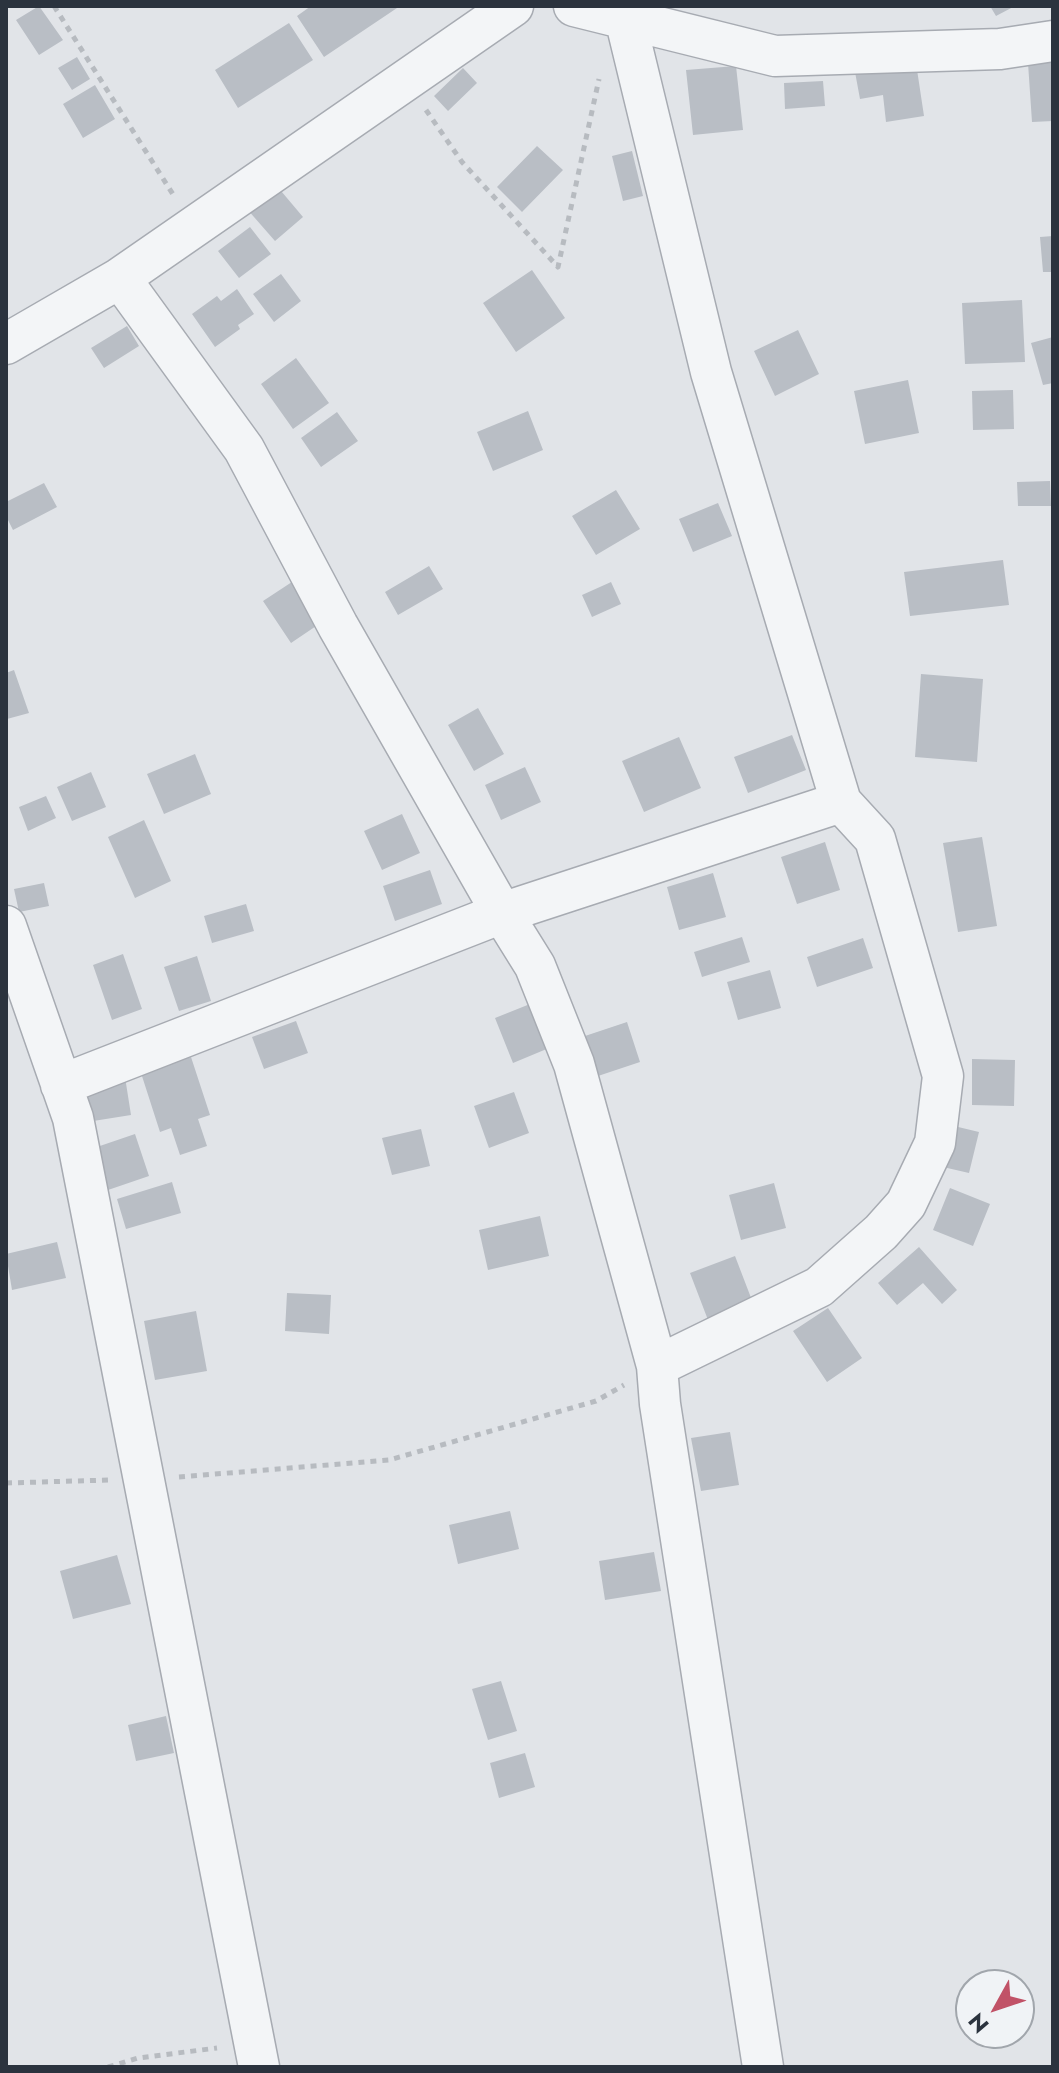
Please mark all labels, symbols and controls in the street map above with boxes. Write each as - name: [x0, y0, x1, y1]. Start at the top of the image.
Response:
- north arrow: [955, 1969, 1035, 2049]
- text: N: [960, 2006, 996, 2040]

